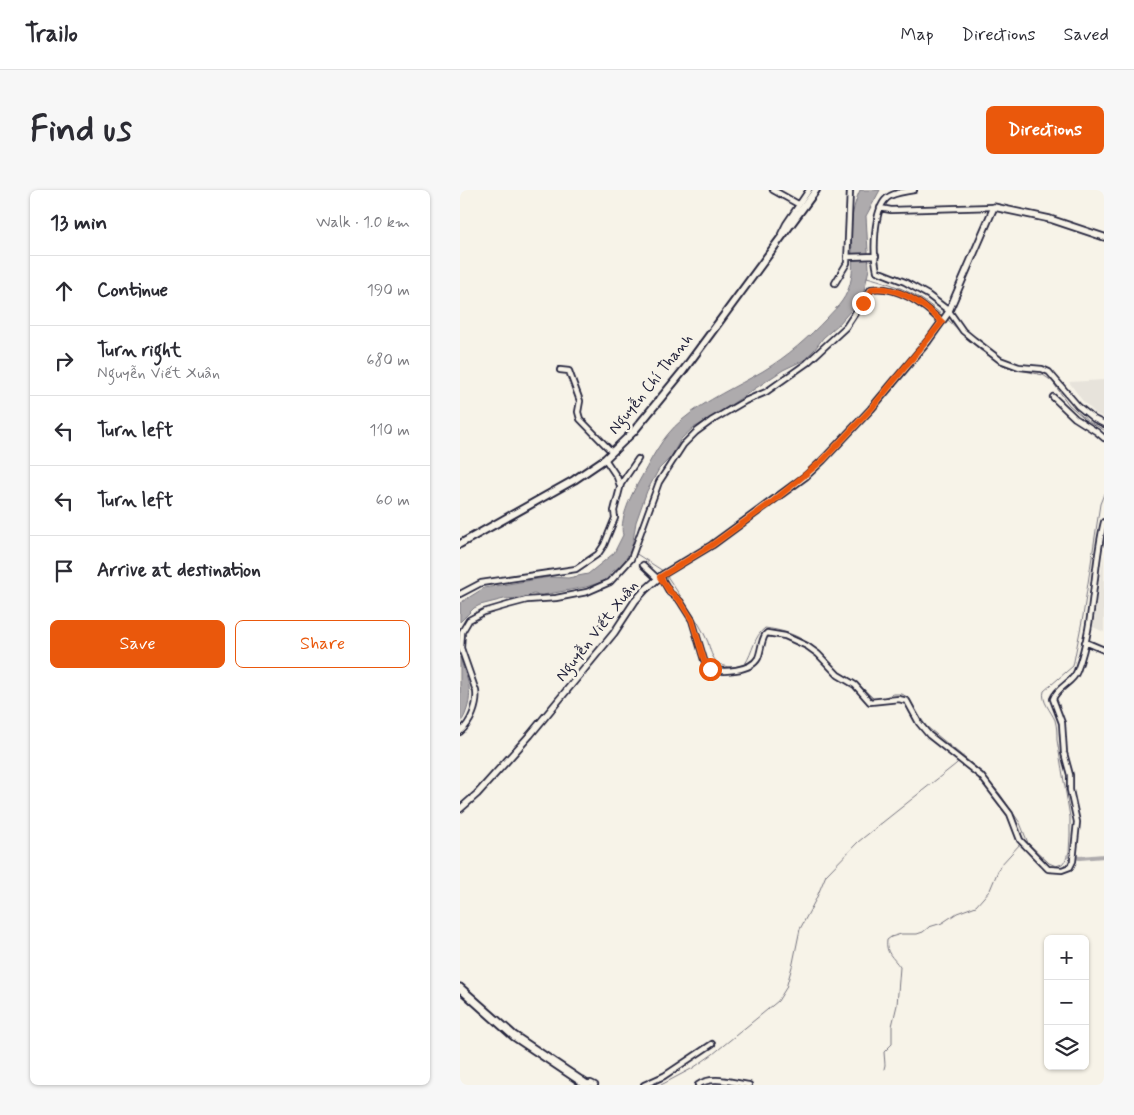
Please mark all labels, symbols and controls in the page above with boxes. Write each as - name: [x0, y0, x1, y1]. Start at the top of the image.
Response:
- text: Trailo: [25, 19, 78, 50]
- text: Map: [901, 23, 934, 47]
- text: Directions: [962, 23, 1036, 47]
- text: Saved: [1064, 23, 1109, 47]
- button: Directions: [986, 106, 1104, 154]
- text: Find us: [30, 107, 132, 153]
- text: 13 min: [50, 209, 107, 237]
- text: Walk · 1.0 km: [316, 212, 410, 233]
- icon: ahead: [50, 277, 78, 305]
- text: Continue: [97, 278, 168, 303]
- text: 190 m: [367, 280, 410, 301]
- route end: [852, 292, 875, 315]
- street label: Nguyễn Chí Thanh: [604, 329, 699, 439]
- text: Turn right: [97, 338, 181, 363]
- icon: right: [50, 347, 78, 375]
- text: 680 m: [366, 350, 410, 371]
- text: Nguyễn Viết Xuân: [97, 363, 220, 384]
- icon: left: [50, 417, 78, 445]
- text: Turn left: [97, 418, 173, 443]
- text: 110 m: [369, 420, 410, 441]
- icon: left: [50, 487, 78, 515]
- text: Turn left: [97, 488, 173, 513]
- text: 60 m: [376, 490, 410, 511]
- icon: arrive: [50, 557, 78, 585]
- text: Arrive at destination: [97, 558, 261, 583]
- street label: Nguyễn Viết Xuân: [551, 576, 644, 687]
- button: Save: [50, 620, 225, 668]
- button: Share: [235, 620, 410, 668]
- route start: [699, 658, 722, 681]
- map controls: [1044, 935, 1089, 1070]
- button: +: [1044, 935, 1089, 980]
- button: −: [1044, 980, 1089, 1025]
- button: layers: [1044, 1025, 1089, 1070]

